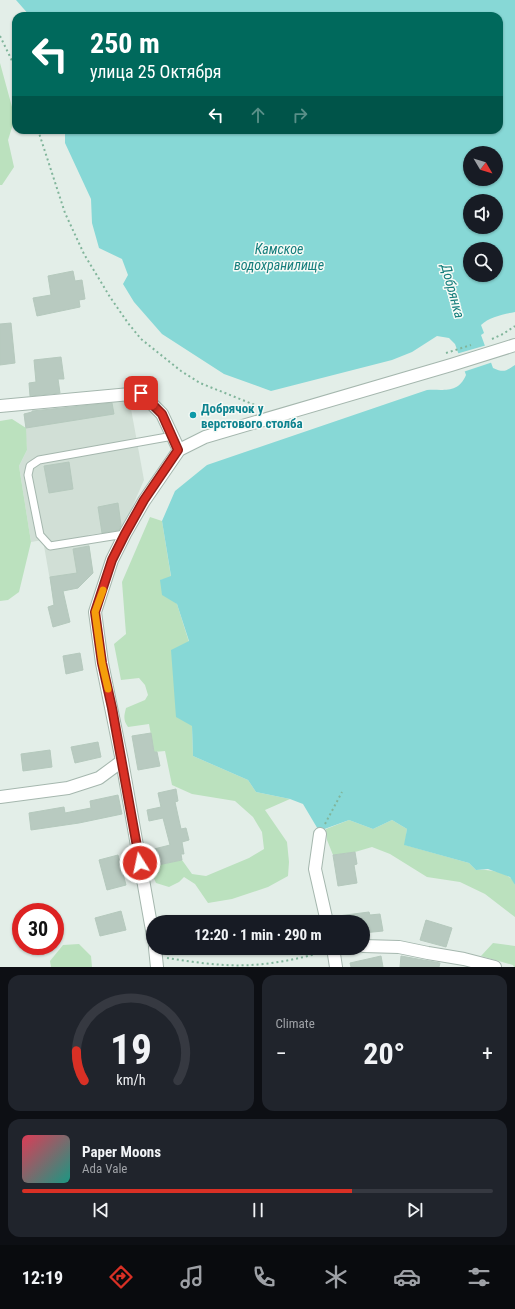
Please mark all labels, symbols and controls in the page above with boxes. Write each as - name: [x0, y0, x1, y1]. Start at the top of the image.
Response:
- text: 250 m: [90, 27, 160, 60]
- icon: left: [24, 28, 76, 80]
- text: улица 25 Октября: [90, 61, 222, 82]
- icon: left: [205, 104, 227, 126]
- icon: ahead: [247, 104, 269, 126]
- icon: right: [289, 104, 311, 126]
- north arrow: [463, 146, 503, 186]
- map controls: [463, 146, 503, 282]
- button: sound: [463, 194, 503, 234]
- water label: Камское водохранилище: [234, 241, 324, 273]
- button: search: [463, 242, 503, 282]
- water label: Добрянка: [438, 261, 468, 320]
- pin: [124, 376, 158, 410]
- icon: arrive: [130, 382, 152, 404]
- place label: Добрячок у верстового столба: [201, 401, 303, 431]
- marker: Добрячок у верстового столба: [188, 410, 198, 420]
- position arrow: [119, 842, 161, 884]
- speed limit sign: 30: [12, 903, 64, 955]
- text: 12:20 · 1 min · 290 m: [194, 926, 322, 944]
- text: Climate: [276, 1016, 315, 1031]
- text: 19: [110, 1025, 152, 1074]
- text: 20°: [363, 1036, 405, 1071]
- text: −: [276, 1041, 287, 1066]
- text: +: [482, 1041, 493, 1066]
- text: km/h: [116, 1072, 145, 1088]
- text: Paper Moons: [82, 1143, 161, 1161]
- text: Ada Vale: [82, 1161, 127, 1176]
- icon: previous: [90, 1199, 112, 1221]
- icon: pause: [247, 1199, 269, 1221]
- icon: next: [404, 1199, 426, 1221]
- icon: directions: [107, 1263, 135, 1291]
- icon: music: [178, 1263, 206, 1291]
- icon: phone: [250, 1263, 278, 1291]
- icon: climate: [322, 1263, 350, 1291]
- icon: car: [393, 1263, 421, 1291]
- icon: filters: [465, 1263, 493, 1291]
- text: 12:19: [22, 1267, 63, 1288]

